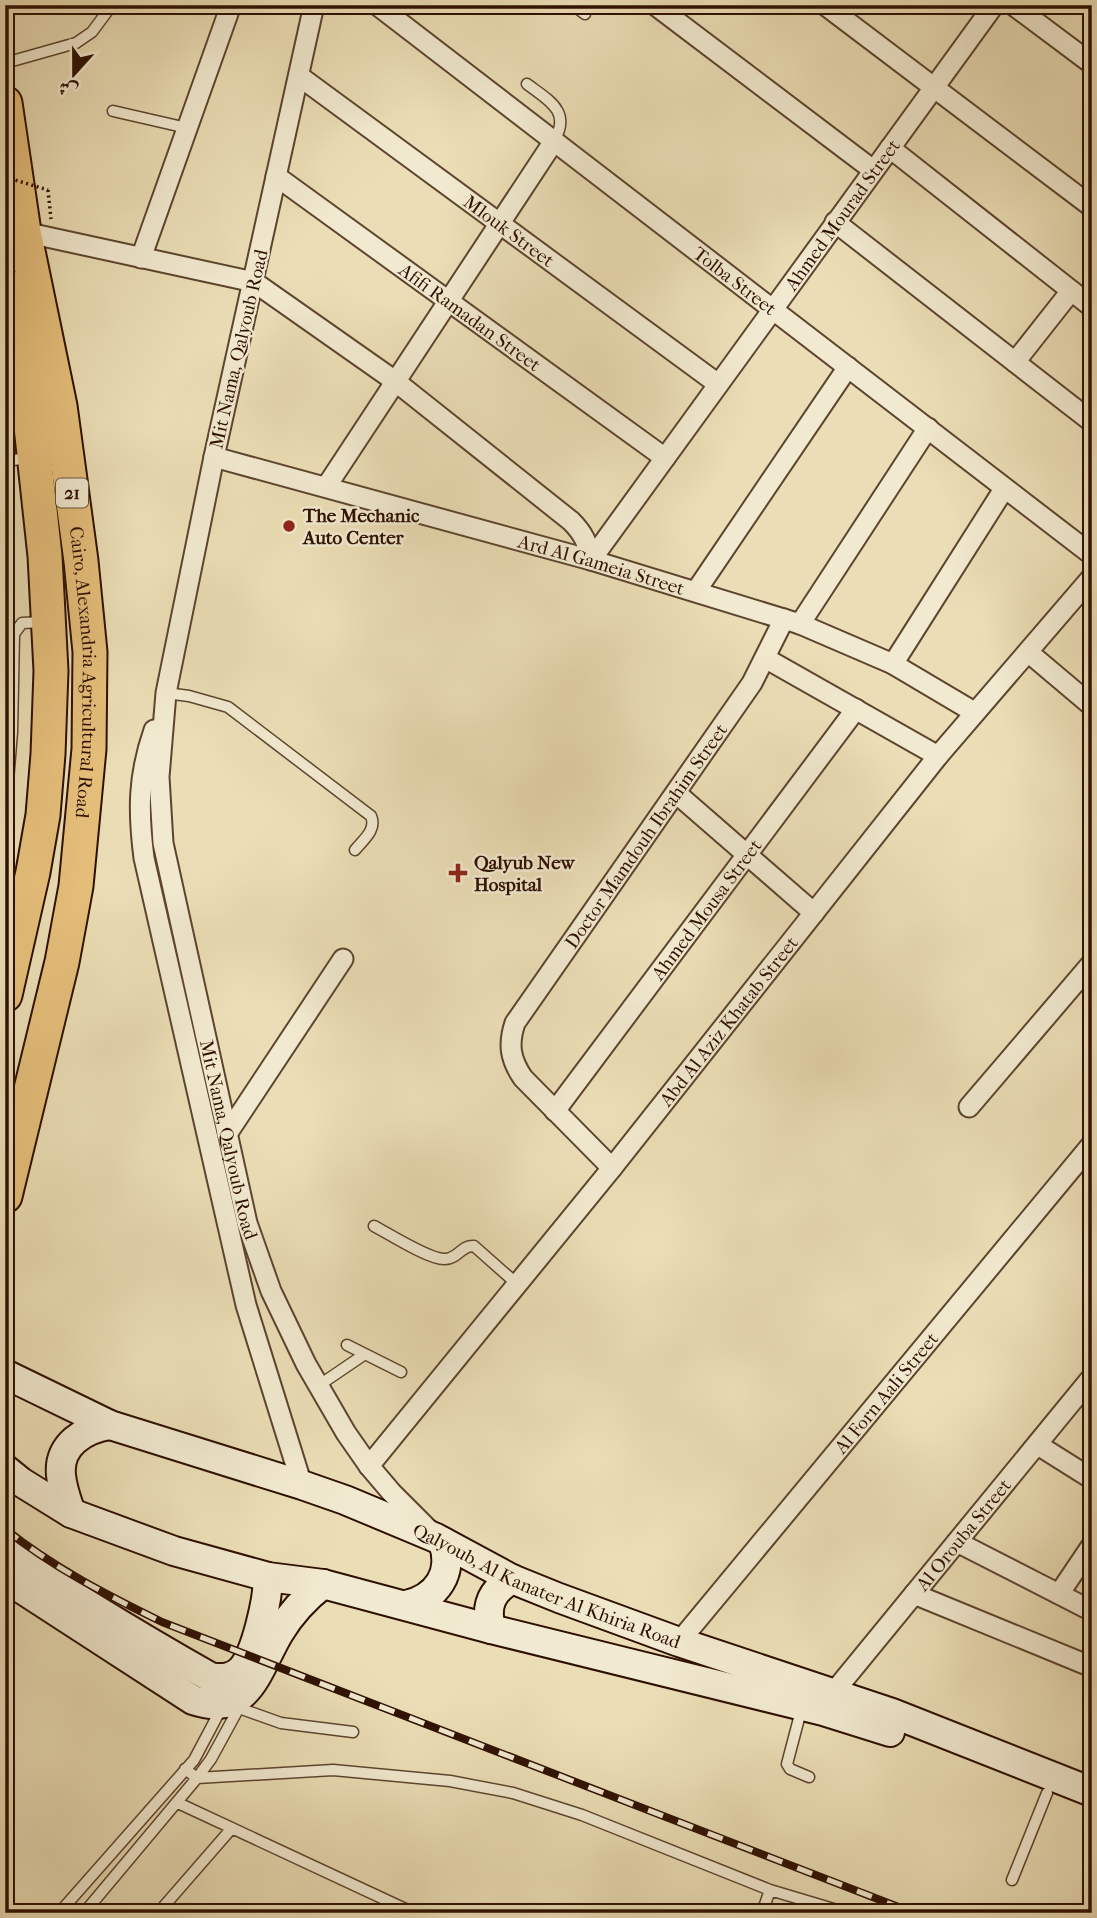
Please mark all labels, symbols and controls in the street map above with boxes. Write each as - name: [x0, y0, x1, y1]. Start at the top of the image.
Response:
- north arrow: [38, 38, 108, 108]
- text: ش: [56, 75, 81, 103]
- street label: Ahmed Mourad Street: [780, 135, 905, 296]
- street label: Mlouk Street: [459, 191, 558, 272]
- street label: Tolba Street: [689, 243, 781, 320]
- street label: Mit Nama, Qalyoub Road: [205, 247, 273, 451]
- street label: Afifi Ramadan Street: [394, 258, 545, 376]
- road number: 21: [56, 478, 88, 508]
- place label: The Mechanic Auto Center: [302, 505, 420, 549]
- marker: The Mechanic Auto Center: [281, 518, 297, 534]
- street label: Cairo, Alexandria Agricultural Road: [64, 525, 100, 820]
- street label: Ard Al Gameia Street: [515, 530, 687, 600]
- street label: Doctor Mamdouh Ibrahim Street: [561, 720, 732, 953]
- street label: Ahmed Mousa Street: [646, 835, 767, 985]
- place label: Qalyub New Hospital: [474, 852, 575, 896]
- marker: Qalyub New Hospital: [448, 863, 468, 883]
- street label: Abd Al Aziz Khatab Street: [655, 932, 803, 1112]
- street label: Mit Nama, Qalyoub Road: [195, 1038, 262, 1243]
- street label: Al Forn Aali Street: [829, 1328, 943, 1459]
- street label: Al Orouba Street: [911, 1475, 1016, 1596]
- street label: Qalyoub, Al Kanater Al Khiria Road: [409, 1520, 684, 1654]

